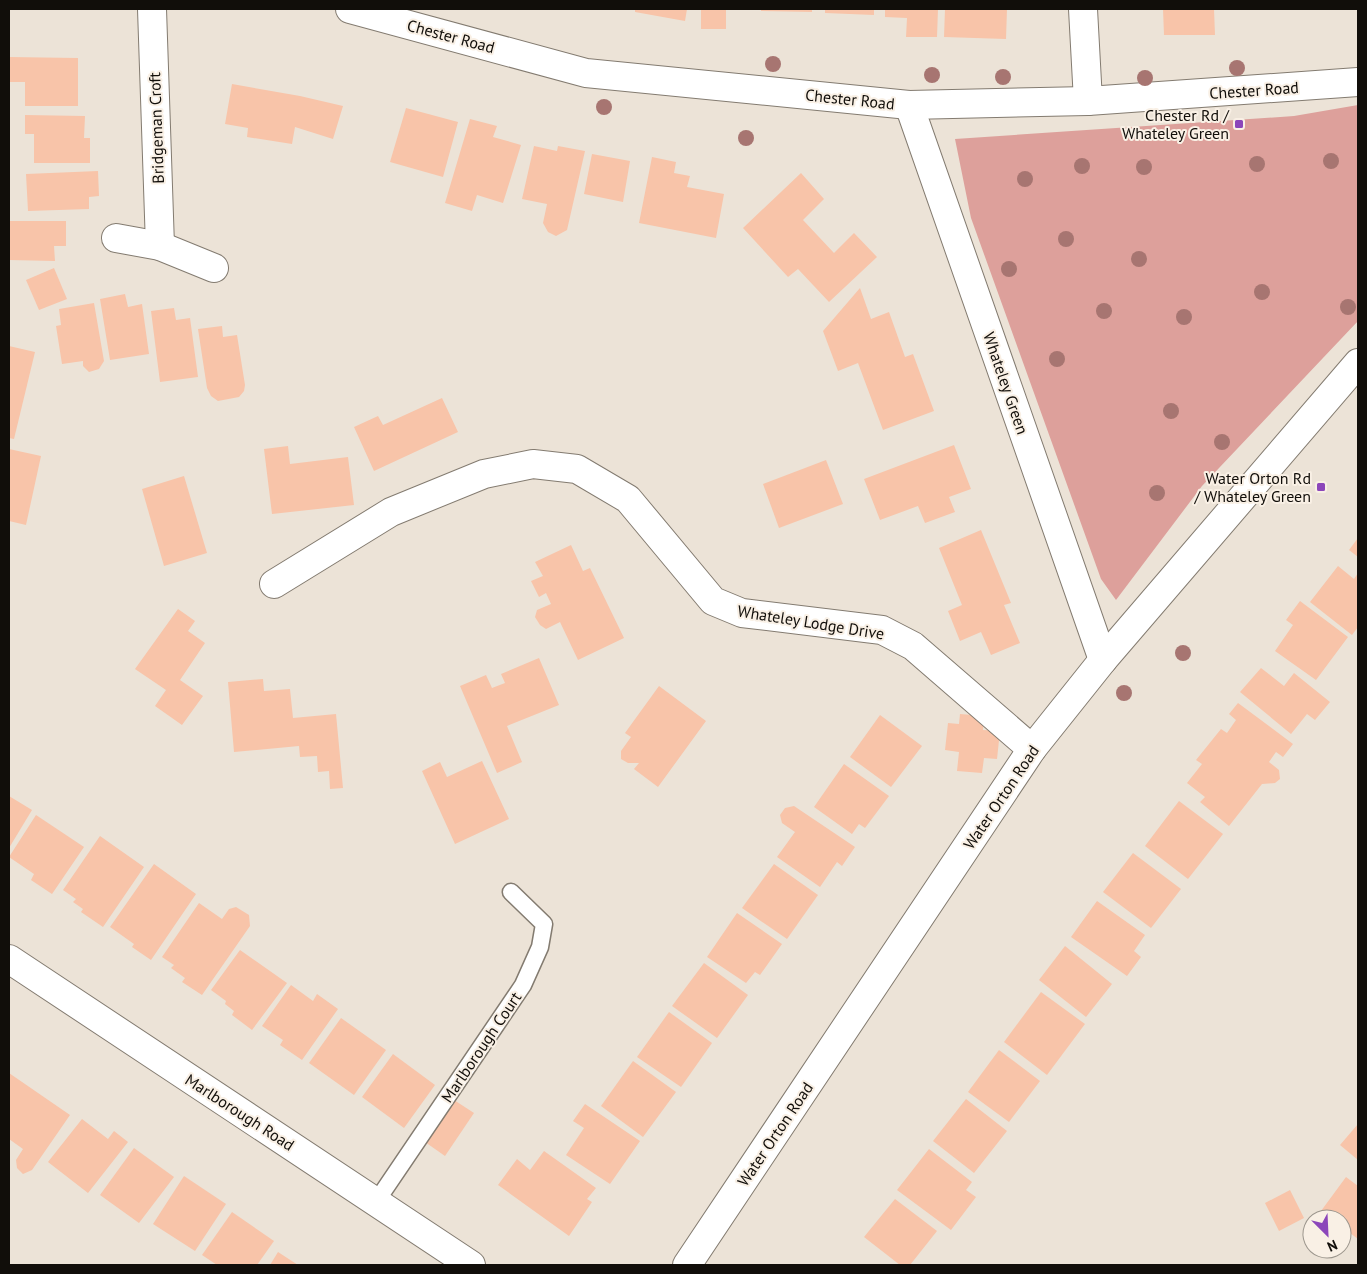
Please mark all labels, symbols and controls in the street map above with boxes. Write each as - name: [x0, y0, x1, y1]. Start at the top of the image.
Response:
- street label: Chester Road: [405, 15, 497, 57]
- street label: Bridgeman Croft: [144, 71, 168, 184]
- street label: Chester Road: [1209, 77, 1299, 103]
- street label: Chester Road: [804, 84, 896, 114]
- place label: Chester Rd / Whateley Green: [1122, 105, 1230, 143]
- marker: Chester Rd / Whateley Green: [1233, 118, 1245, 130]
- street label: Whateley Green: [979, 329, 1033, 437]
- place label: Water Orton Rd / Whateley Green: [1193, 468, 1311, 506]
- marker: Water Orton Rd / Whateley Green: [1315, 481, 1327, 493]
- street label: Whateley Lodge Drive: [736, 601, 886, 643]
- street label: Water Orton Road: [959, 741, 1043, 853]
- street label: Marlborough Court: [437, 987, 526, 1106]
- street label: Marlborough Road: [182, 1069, 298, 1155]
- street label: Water Orton Road: [733, 1078, 817, 1190]
- north arrow: [1302, 1209, 1352, 1259]
- text: N: [1324, 1236, 1340, 1256]

